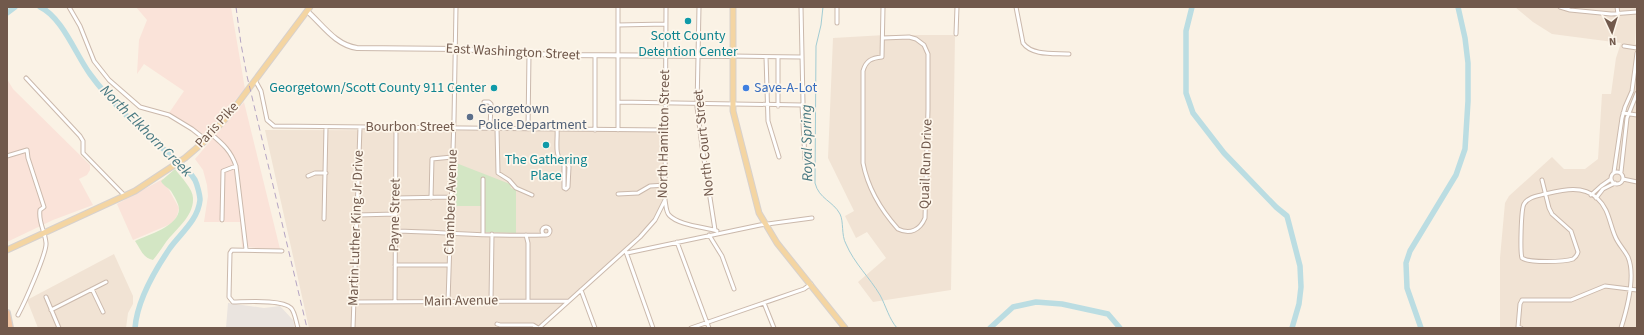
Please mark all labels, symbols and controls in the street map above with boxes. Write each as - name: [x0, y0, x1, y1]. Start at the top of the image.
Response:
- north arrow: [1592, 12, 1632, 52]
- marker: Scott County Detention Center: [683, 16, 693, 26]
- place label: Scott County Detention Center: [638, 26, 738, 62]
- text: N: [1608, 34, 1617, 49]
- street label: East Washington Street: [445, 38, 581, 66]
- street label: North Hamilton Street: [653, 69, 675, 199]
- place label: Georgetown/Scott County 911 Center: [269, 78, 486, 98]
- place label: Save-A-Lot: [754, 78, 817, 98]
- water label: North Elkhorn Creek: [95, 80, 197, 182]
- marker: Georgetown/Scott County 911 Center: [489, 83, 499, 93]
- marker: Save-A-Lot: [741, 83, 751, 93]
- street label: North Court Street: [688, 88, 720, 197]
- street label: Paris Pike: [191, 97, 243, 153]
- place label: Georgetown Police Department: [478, 99, 587, 135]
- water label: Royal Spring: [796, 104, 818, 182]
- marker: Georgetown Police Department: [465, 112, 475, 122]
- street label: Bourbon Street: [365, 117, 455, 137]
- street label: Quail Run Drive: [914, 119, 938, 209]
- marker: The Gathering Place: [541, 140, 551, 150]
- street label: Chambers Avenue: [439, 149, 463, 255]
- street label: Martin Luther King Jr Drive: [343, 150, 369, 306]
- place label: The Gathering Place: [505, 150, 587, 186]
- street label: Payne Street: [384, 178, 406, 252]
- street label: Main Avenue: [424, 290, 498, 312]

